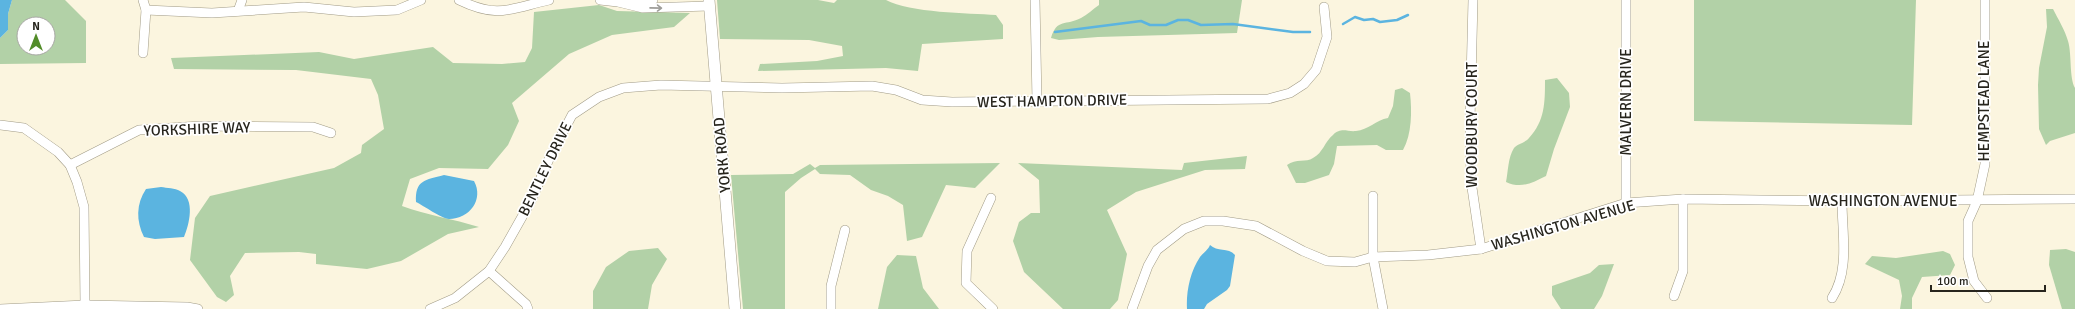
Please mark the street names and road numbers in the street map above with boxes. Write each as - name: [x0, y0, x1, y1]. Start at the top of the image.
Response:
- street label: HEMPSTEAD LANE: [1975, 41, 1993, 161]
- street label: MALVERN DRIVE: [1617, 48, 1635, 156]
- street label: WOODBURY COURT: [1463, 62, 1481, 188]
- street label: WEST HAMPTON DRIVE: [977, 91, 1127, 111]
- street label: YORK ROAD: [710, 116, 734, 194]
- street label: YORKSHIRE WAY: [143, 118, 251, 140]
- street label: BENTLEY DRIVE: [514, 119, 576, 219]
- street label: WASHINGTON AVENUE: [1809, 192, 1957, 210]
- street label: WASHINGTON AVENUE: [1489, 196, 1637, 254]

